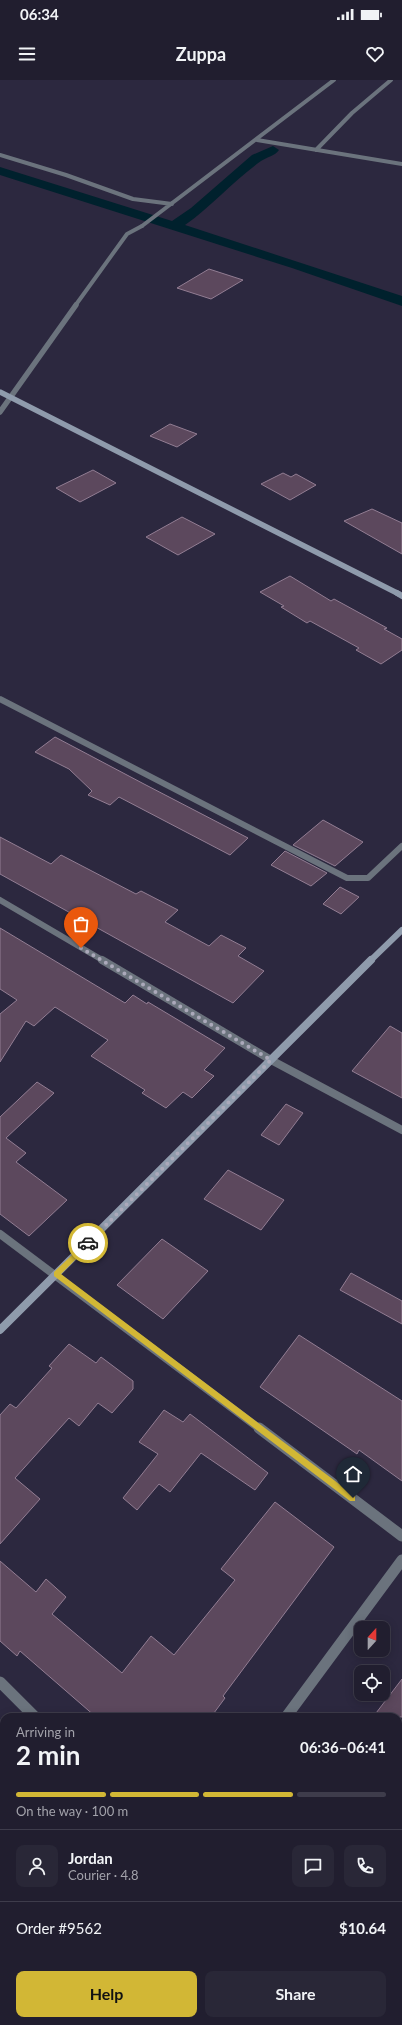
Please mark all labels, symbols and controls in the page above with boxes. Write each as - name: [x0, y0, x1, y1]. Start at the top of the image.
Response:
- text: 06:34: [20, 5, 59, 23]
- icon: menu: [16, 43, 38, 65]
- text: Zuppa: [176, 43, 226, 65]
- icon: heart: [364, 43, 386, 65]
- pin: [64, 907, 98, 948]
- icon: bag: [70, 913, 92, 935]
- courier: [68, 1223, 108, 1263]
- icon: car: [77, 1232, 99, 1254]
- pin: [336, 1457, 370, 1498]
- icon: home: [342, 1463, 364, 1485]
- north arrow: [354, 1621, 390, 1657]
- map controls: [354, 1621, 390, 1701]
- button: locate: [354, 1665, 390, 1701]
- text: Arriving in: [16, 1724, 75, 1740]
- text: 06:36–06:41: [300, 1738, 386, 1756]
- text: 2 min: [16, 1739, 80, 1771]
- text: On the way · 100 m: [16, 1803, 128, 1819]
- button: person: [16, 1845, 58, 1887]
- button: chat: [292, 1845, 334, 1887]
- button: phone: [344, 1845, 386, 1887]
- text: Jordan: [68, 1849, 113, 1867]
- text: Courier · 4.8: [68, 1867, 139, 1883]
- text: Order #9562: [16, 1919, 102, 1937]
- text: $10.64: [339, 1919, 386, 1937]
- button: Help: [16, 1971, 197, 2017]
- button: Share: [205, 1971, 386, 2017]

